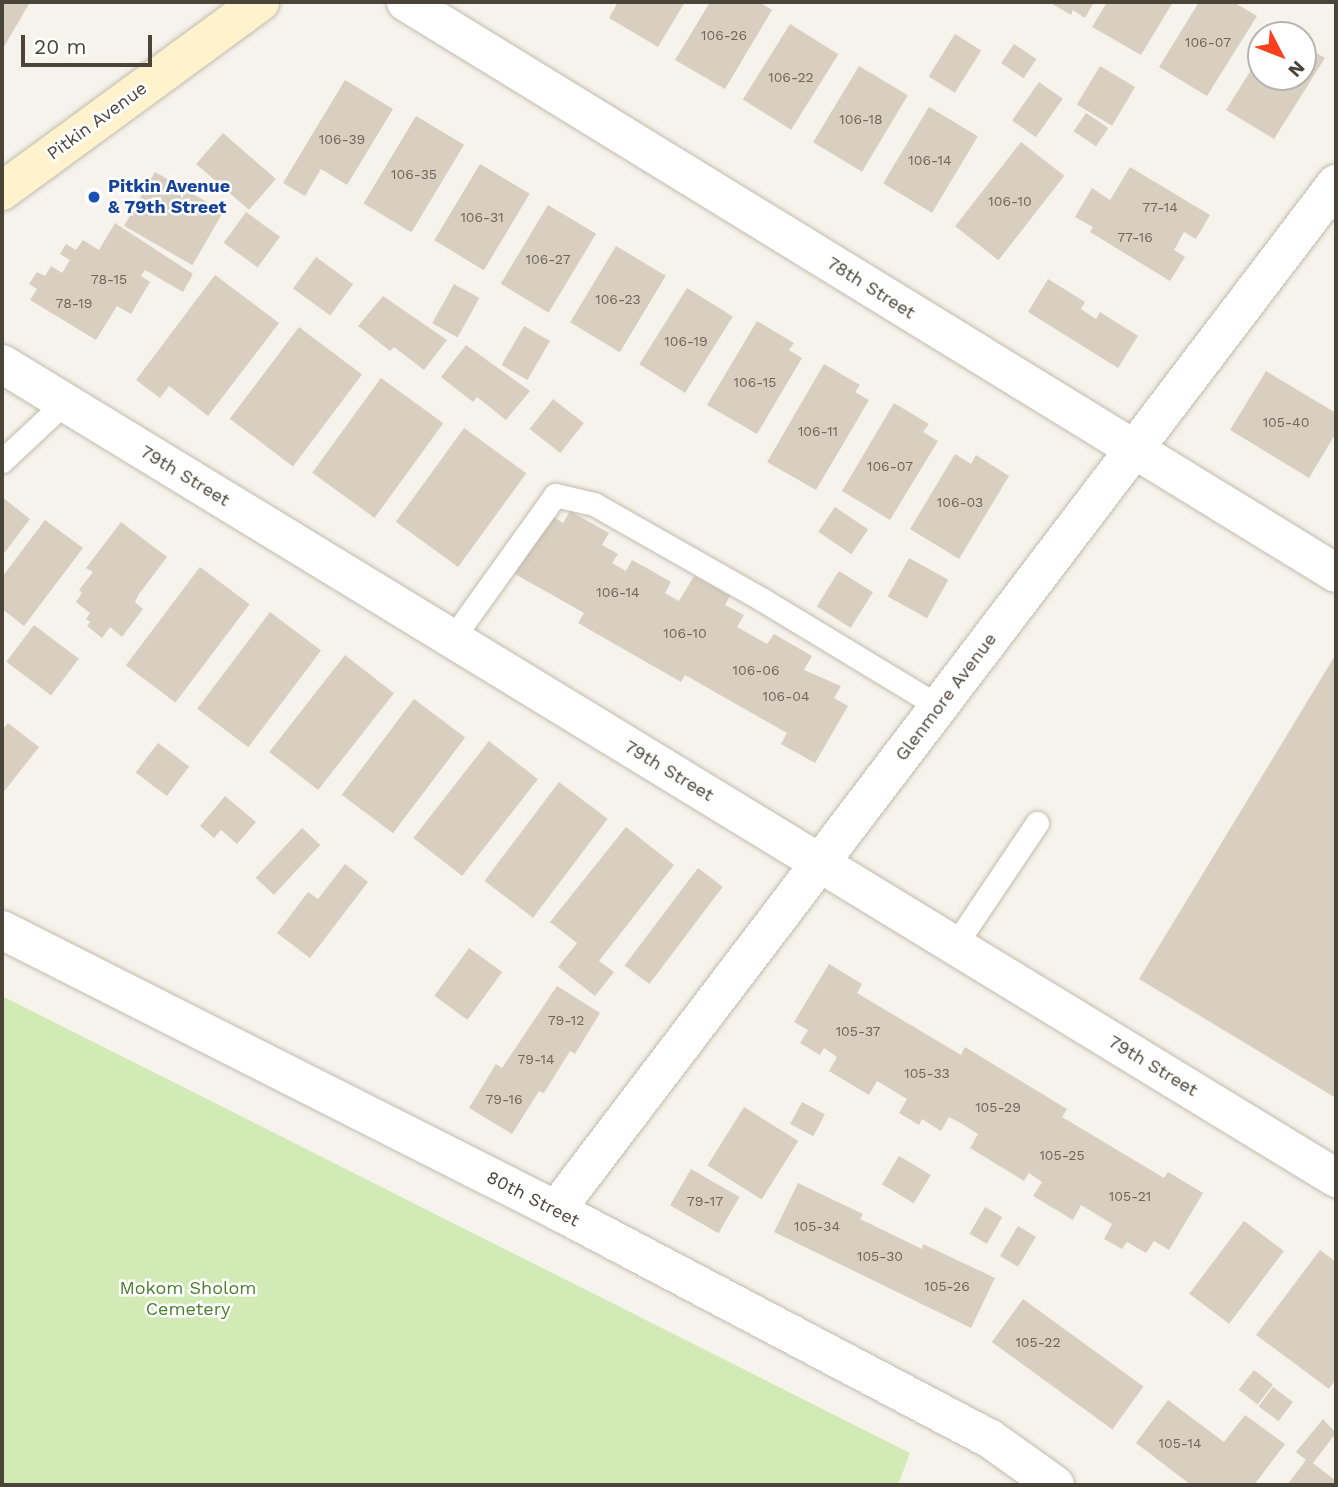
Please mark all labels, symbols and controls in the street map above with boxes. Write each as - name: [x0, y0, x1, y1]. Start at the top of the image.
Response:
- scale bar: [24, 21, 156, 65]
- north arrow: [1247, 21, 1317, 91]
- house number: 106-26: [701, 27, 747, 43]
- text: 20 m: [34, 34, 86, 59]
- house number: 106-07: [1185, 34, 1231, 50]
- text: N: [1283, 56, 1310, 82]
- house number: 106-22: [768, 69, 814, 85]
- street label: Pitkin Avenue: [42, 77, 152, 165]
- house number: 106-18: [839, 111, 883, 127]
- house number: 106-39: [319, 131, 365, 147]
- house number: 106-14: [908, 152, 952, 168]
- house number: 106-35: [391, 166, 437, 182]
- place label: Pitkin Avenue & 79th Street: [108, 176, 230, 218]
- marker: Pitkin Avenue & 79th Street: [86, 189, 102, 205]
- house number: 106-10: [988, 193, 1032, 209]
- house number: 77-14: [1142, 199, 1178, 215]
- house number: 106-31: [460, 209, 504, 225]
- house number: 77-16: [1117, 229, 1153, 245]
- house number: 106-27: [526, 251, 570, 267]
- street label: 78th Street: [823, 252, 919, 324]
- house number: 78-15: [91, 271, 127, 287]
- house number: 106-23: [595, 291, 641, 307]
- house number: 78-19: [56, 295, 92, 311]
- house number: 106-19: [664, 333, 708, 349]
- house number: 106-15: [734, 374, 776, 390]
- house number: 105-40: [1263, 414, 1309, 430]
- house number: 106-11: [798, 423, 838, 439]
- street label: 79th Street: [136, 441, 234, 511]
- house number: 106-07: [867, 458, 913, 474]
- house number: 106-03: [937, 494, 983, 510]
- house number: 106-14: [596, 584, 640, 600]
- house number: 106-10: [663, 625, 707, 641]
- street label: Glenmore Avenue: [891, 628, 1001, 766]
- house number: 106-06: [732, 662, 780, 678]
- house number: 106-04: [762, 688, 810, 704]
- street label: 79th Street: [620, 736, 718, 806]
- house number: 79-12: [548, 1012, 584, 1028]
- house number: 105-37: [836, 1023, 880, 1039]
- street label: 79th Street: [1104, 1031, 1202, 1101]
- house number: 79-14: [517, 1051, 555, 1067]
- house number: 105-33: [904, 1065, 950, 1081]
- house number: 79-16: [485, 1091, 523, 1107]
- house number: 105-29: [975, 1099, 1021, 1115]
- house number: 105-25: [1039, 1147, 1085, 1163]
- street label: 80th Street: [483, 1166, 583, 1232]
- house number: 105-21: [1109, 1188, 1151, 1204]
- house number: 79-17: [687, 1193, 723, 1209]
- house number: 105-34: [794, 1218, 840, 1234]
- house number: 105-30: [857, 1248, 903, 1264]
- park label: Mokom Sholom Cemetery: [120, 1278, 256, 1320]
- house number: 105-26: [924, 1278, 970, 1294]
- house number: 105-22: [1015, 1334, 1061, 1350]
- house number: 105-14: [1159, 1435, 1201, 1451]

